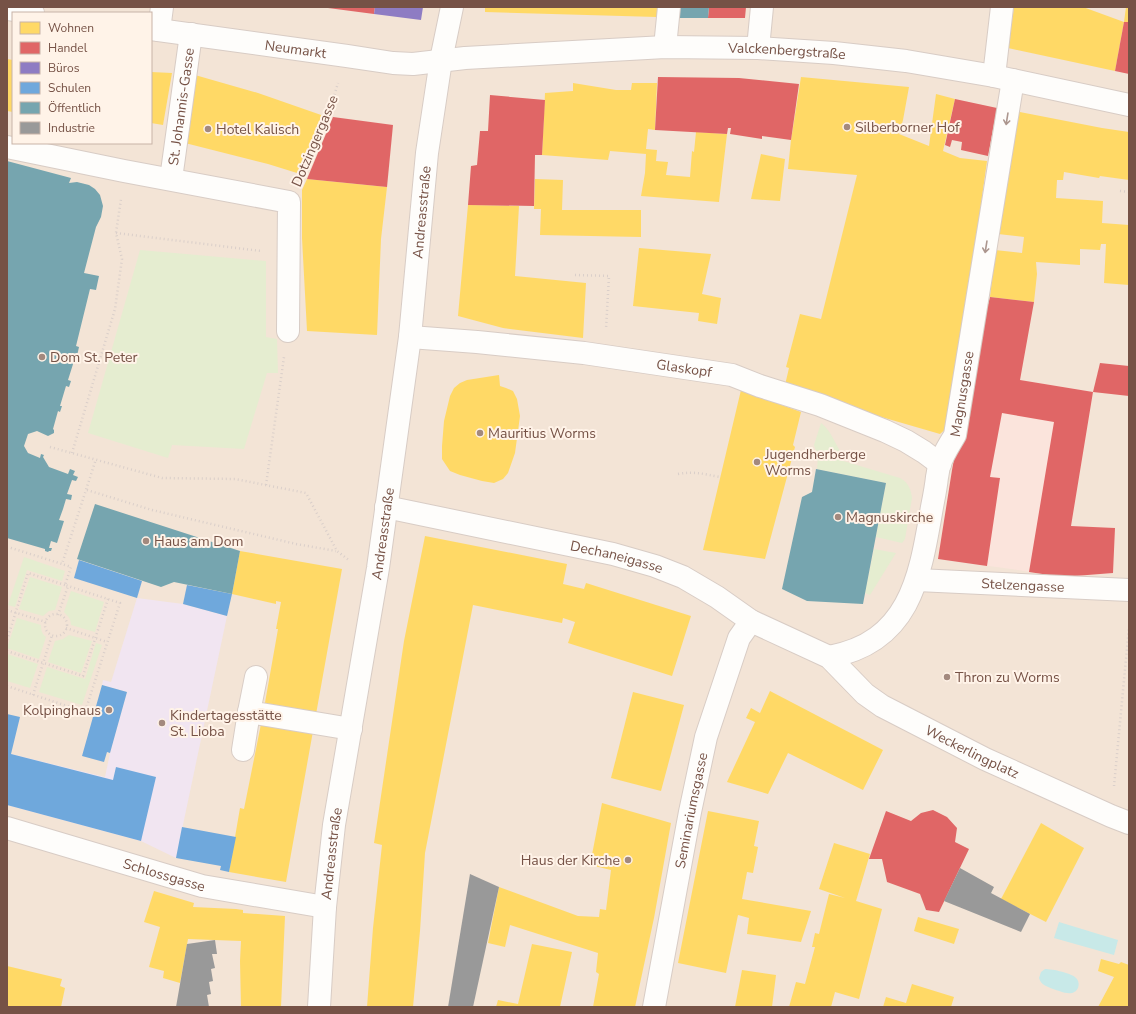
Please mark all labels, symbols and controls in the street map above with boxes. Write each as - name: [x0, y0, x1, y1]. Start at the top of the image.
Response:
- legend: [12, 12, 152, 144]
- text: Wohnen: [48, 20, 94, 36]
- street label: Neumarkt: [264, 35, 328, 63]
- street label: Valckenbergstraße: [727, 38, 847, 64]
- text: Handel: [48, 40, 88, 56]
- street label: St. Johannis-Gasse: [163, 47, 198, 167]
- text: Büros: [48, 60, 80, 76]
- text: Schulen: [48, 80, 91, 96]
- street label: Dotzingergasse: [287, 92, 343, 190]
- text: Öffentlich: [48, 100, 101, 116]
- one-way arrow: [1003, 112, 1011, 125]
- place label: Silberborner Hof: [855, 118, 960, 137]
- text: Industrie: [48, 120, 95, 136]
- place label: Hotel Kalisch: [216, 120, 299, 139]
- marker: Silberborner Hof: [842, 122, 852, 132]
- marker: Hotel Kalisch: [203, 124, 213, 134]
- street label: Andreasstraße: [408, 165, 435, 259]
- one-way arrow: [982, 240, 990, 253]
- place label: Dom St. Peter: [50, 348, 138, 367]
- street label: Magnusgasse: [945, 349, 978, 438]
- marker: Dom St. Peter: [37, 352, 47, 362]
- street label: Glaskopf: [655, 354, 714, 381]
- place label: Mauritius Worms: [488, 424, 596, 443]
- marker: Mauritius Worms: [475, 428, 485, 438]
- place label: Jugendherberge Worms: [764, 445, 866, 480]
- marker: Jugendherberge Worms: [752, 457, 762, 467]
- street label: Andreasstraße: [367, 486, 399, 581]
- place label: Magnuskirche: [846, 508, 933, 527]
- marker: Magnuskirche: [833, 512, 843, 522]
- place label: Haus am Dom: [154, 532, 243, 551]
- marker: Haus am Dom: [141, 536, 151, 546]
- street label: Dechaneigasse: [569, 536, 666, 578]
- street label: Stelzengasse: [981, 574, 1065, 596]
- place label: Thron zu Worms: [955, 668, 1060, 687]
- marker: Thron zu Worms: [942, 672, 952, 682]
- place label: Kolpinghaus: [23, 701, 101, 720]
- marker: Kolpinghaus: [104, 705, 114, 715]
- place label: Kindertagesstätte St. Lioba: [170, 706, 282, 741]
- marker: Kindertagesstätte St. Lioba: [157, 718, 167, 728]
- street label: Weckerlingplatz: [922, 720, 1023, 783]
- street label: Seminariumsgasse: [670, 751, 712, 870]
- street label: Andreasstraße: [316, 806, 346, 901]
- place label: Haus der Kirche: [521, 851, 620, 870]
- street label: Schlossgasse: [121, 854, 208, 896]
- marker: Haus der Kirche: [623, 855, 633, 865]

